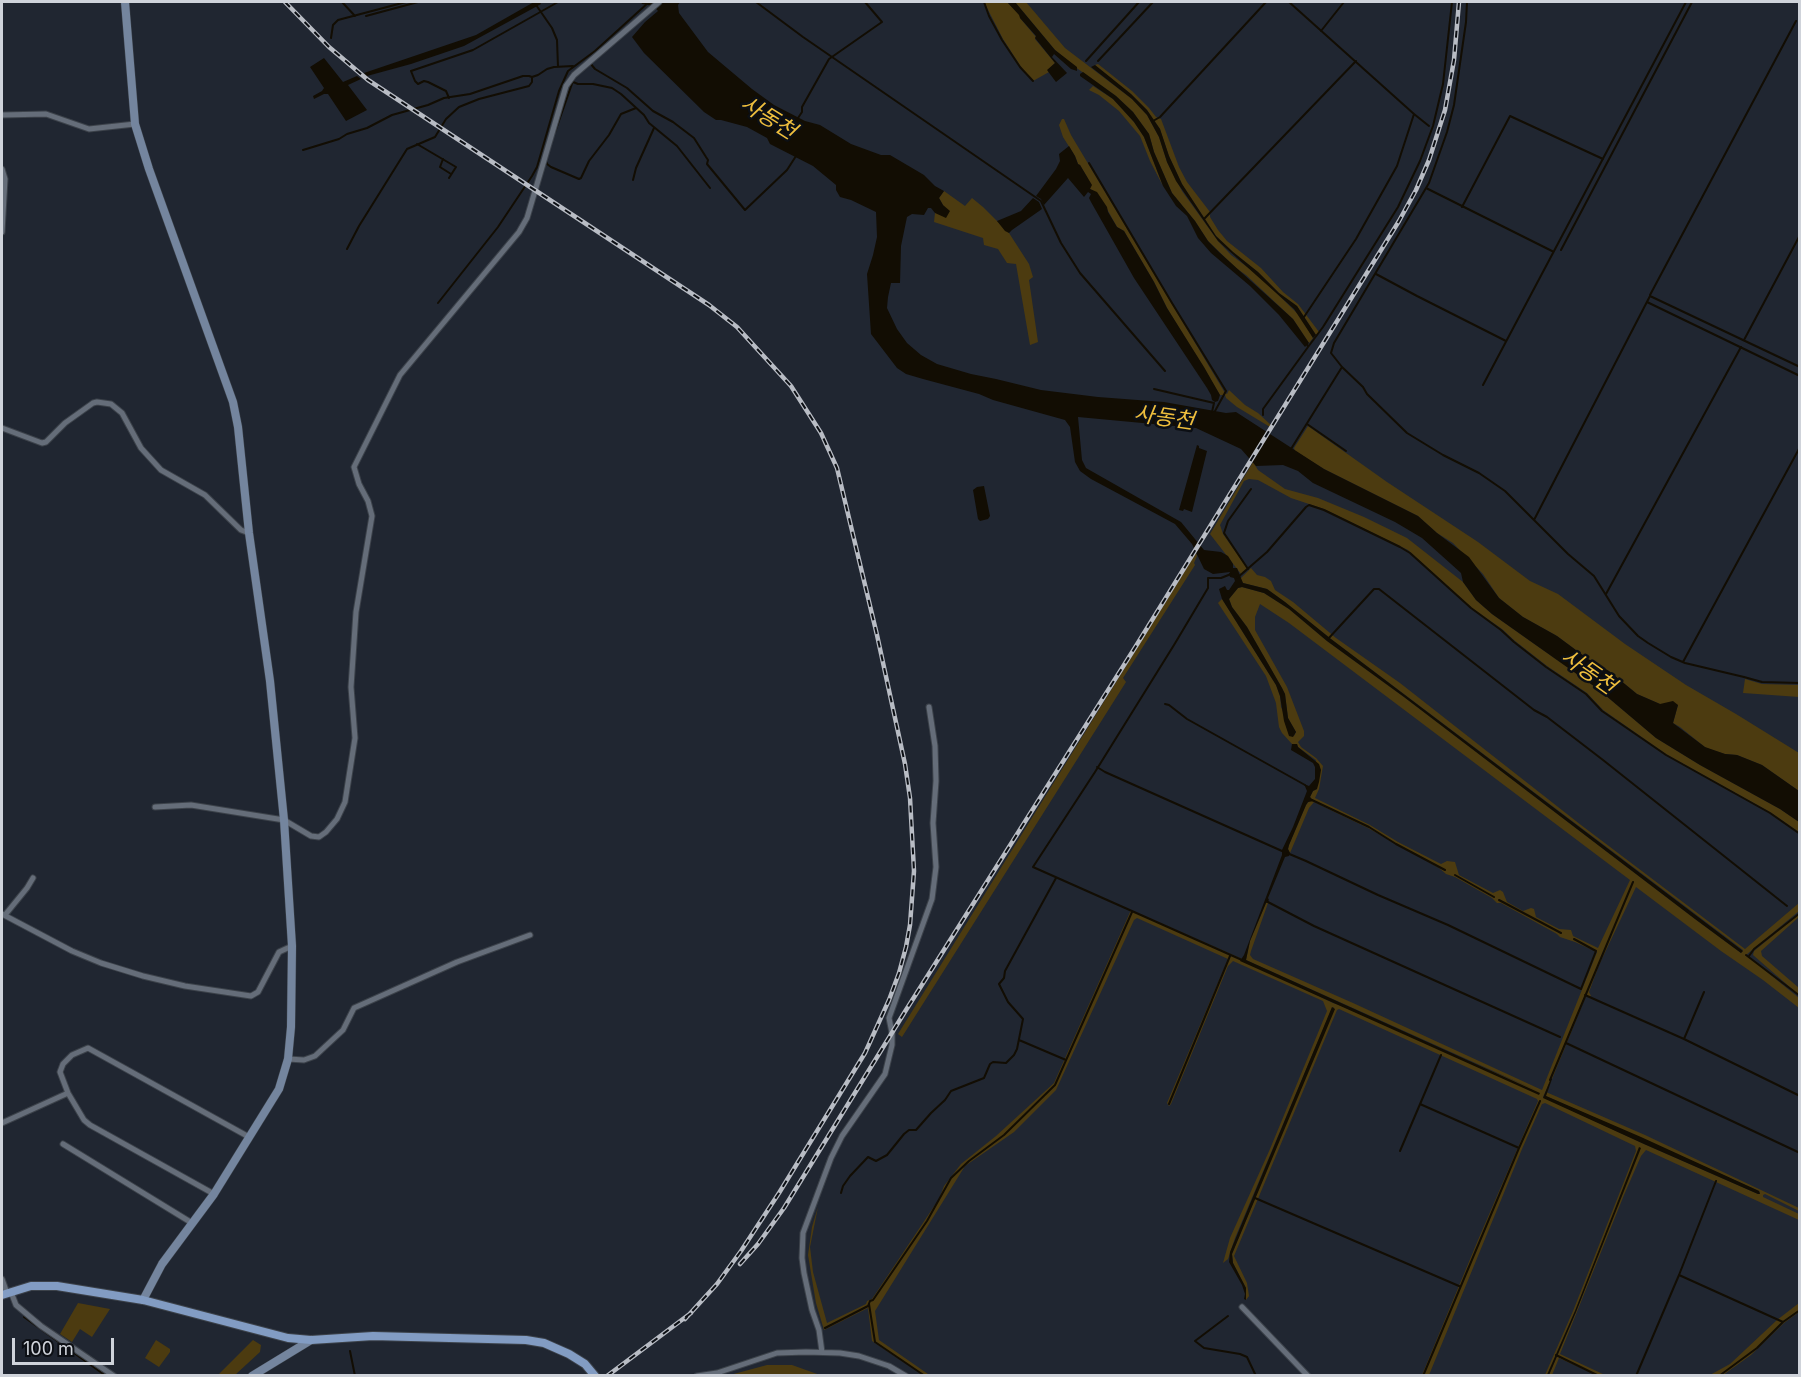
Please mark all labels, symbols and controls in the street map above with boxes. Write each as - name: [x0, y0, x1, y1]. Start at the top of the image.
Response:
- water label: 사동천: [735, 91, 801, 145]
- water label: 사동천: [1132, 401, 1196, 435]
- water label: 사동천: [1556, 644, 1620, 700]
- scale bar: [15, 1326, 117, 1364]
- text: 100 m: [23, 1338, 74, 1359]

